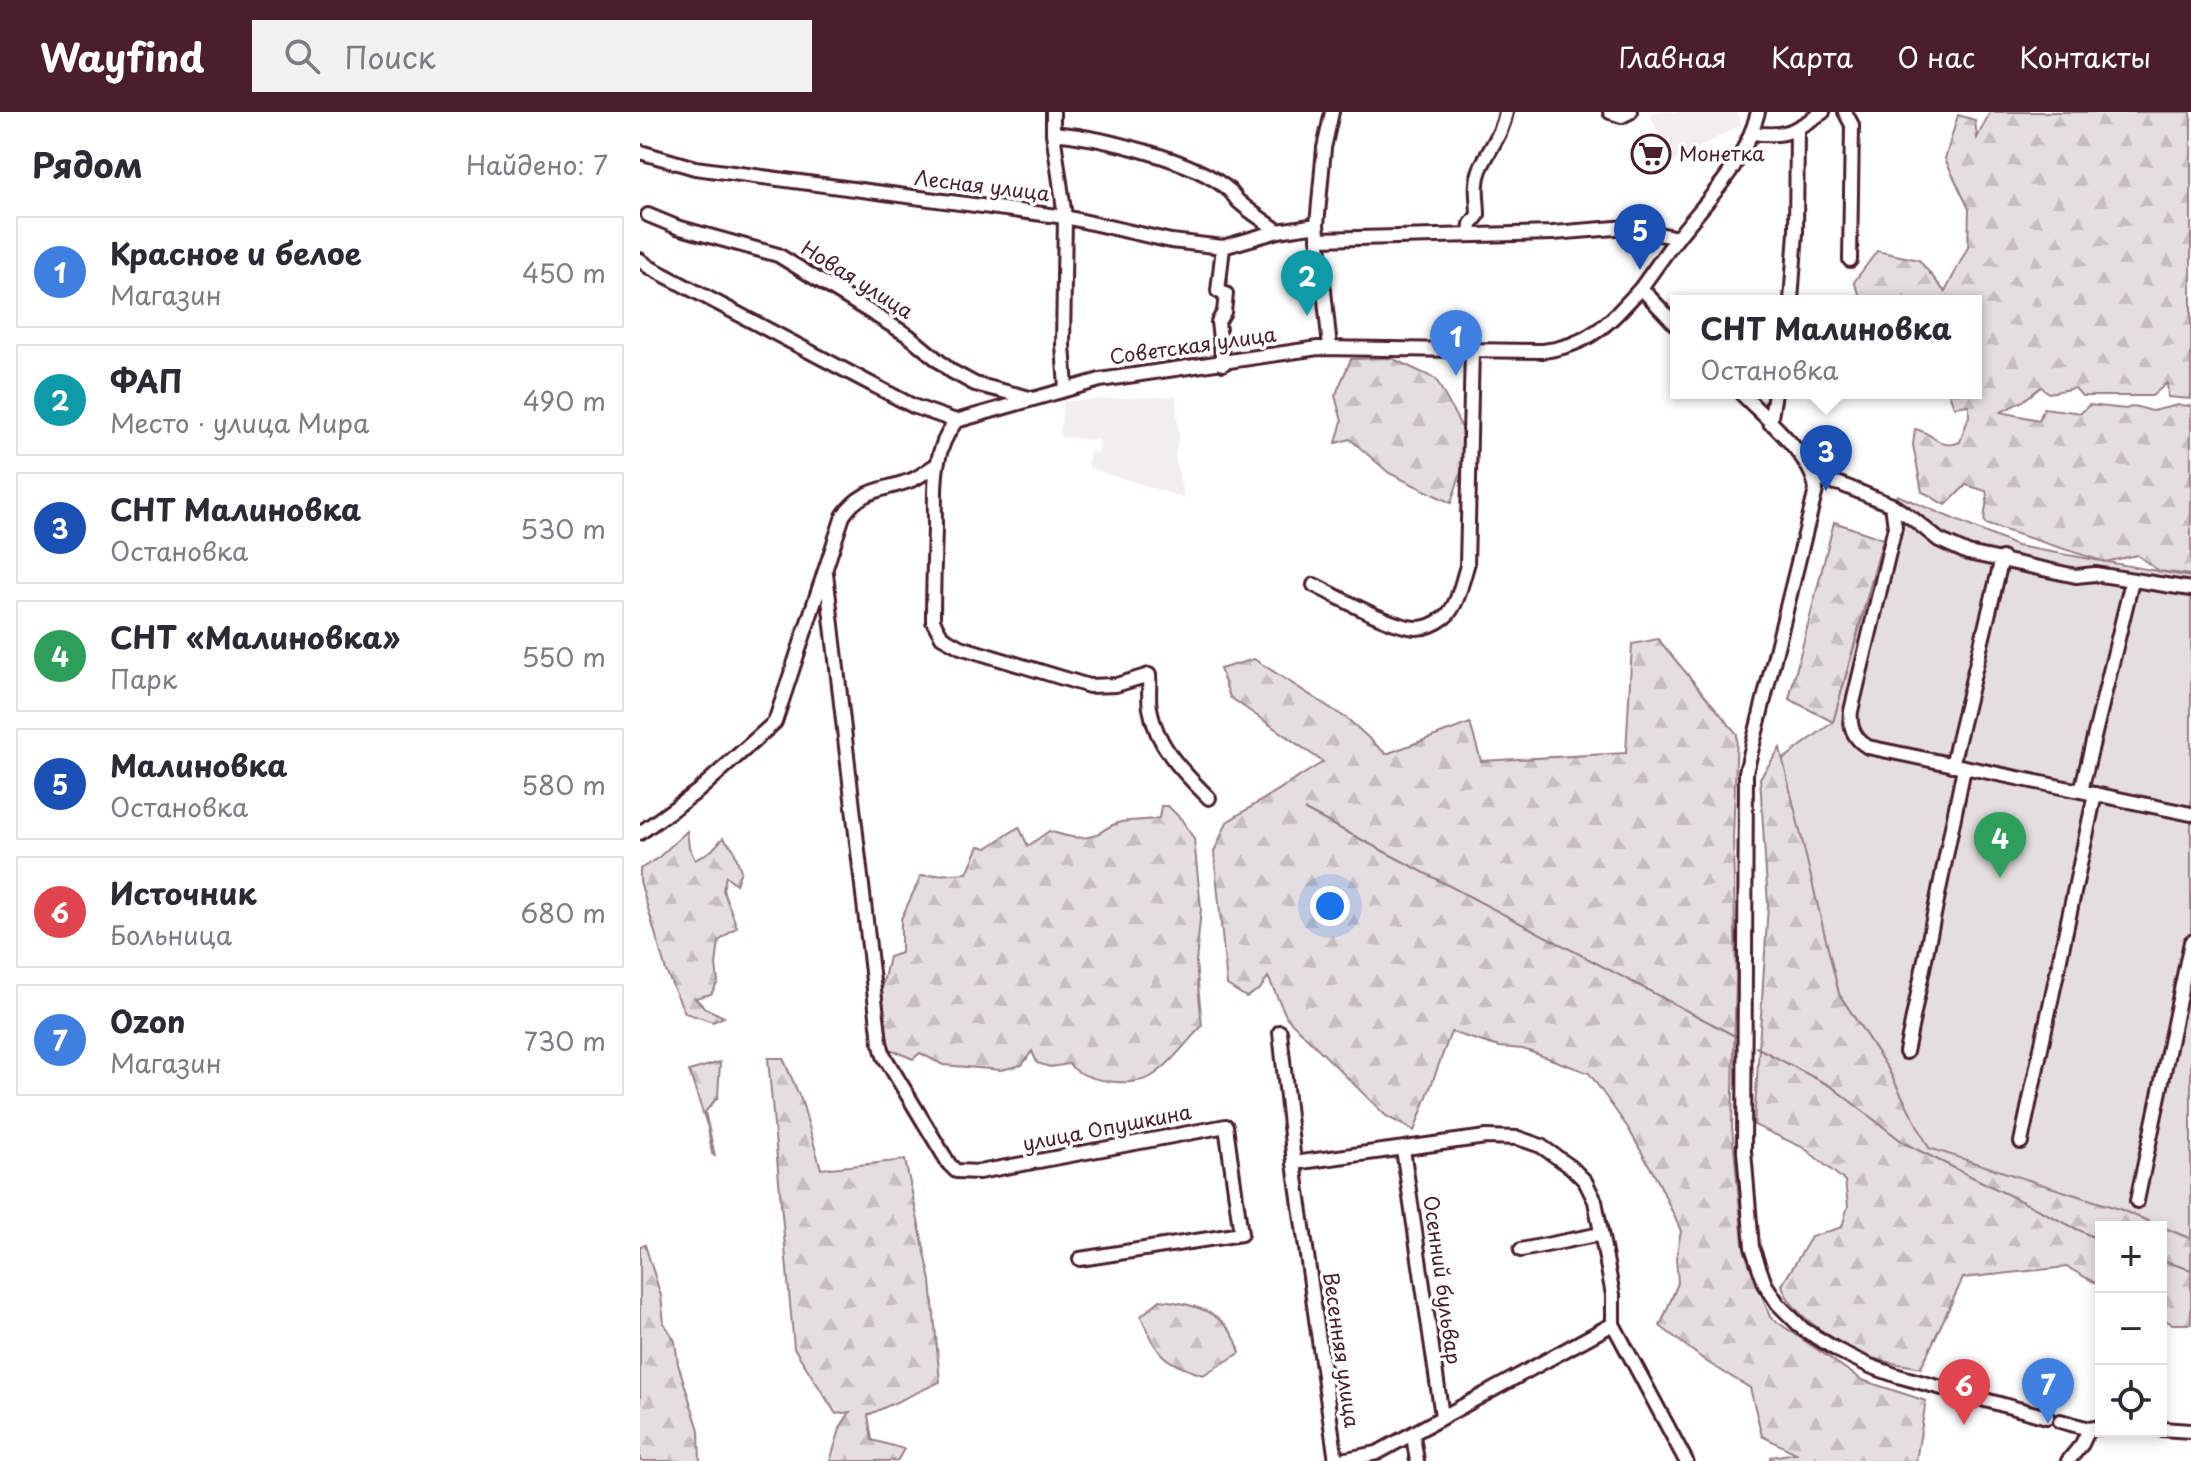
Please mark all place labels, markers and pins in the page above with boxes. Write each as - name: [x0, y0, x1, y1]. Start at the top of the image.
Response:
- supermarket icon: Монетка: [1630, 133, 1672, 175]
- place label: Монетка: [1679, 138, 1765, 168]
- pin: 5: [1614, 204, 1666, 270]
- pin: 2: [1281, 250, 1333, 316]
- pin: 1: [1430, 310, 1482, 376]
- pin: 3: [1800, 425, 1852, 491]
- pin: 4: [1974, 812, 2026, 878]
- pin: 7: [2022, 1358, 2074, 1424]
- pin: 6: [1938, 1359, 1990, 1425]

